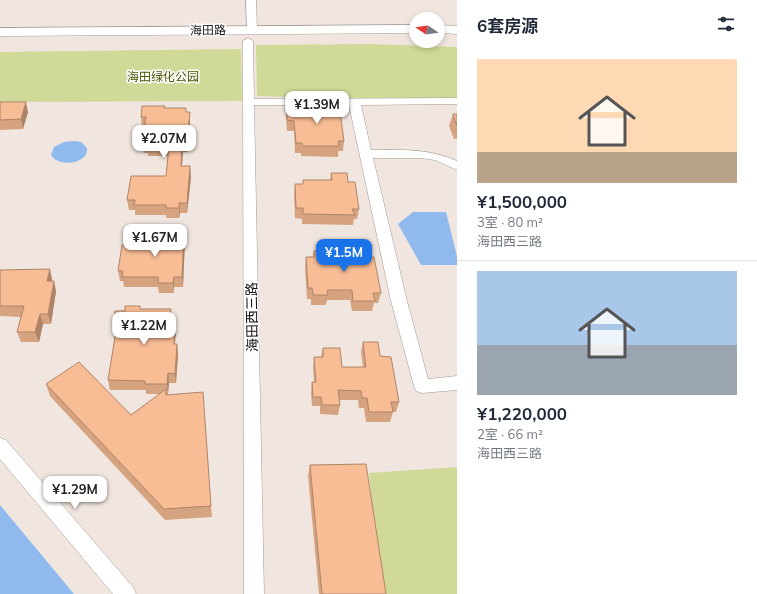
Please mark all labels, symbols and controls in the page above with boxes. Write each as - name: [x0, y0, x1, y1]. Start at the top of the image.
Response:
- north arrow: [409, 12, 445, 48]
- map controls: [409, 12, 445, 48]
- icon: filters: [715, 13, 737, 35]
- text: 6套房源: [477, 15, 538, 36]
- street label: 海田路: [190, 22, 226, 38]
- park label: 海田绿化公园: [127, 69, 199, 84]
- icon: home: [571, 85, 643, 157]
- pin: ¥1.39M: [284, 91, 350, 125]
- text: ¥1.39M: [294, 96, 340, 112]
- pin: ¥2.07M: [131, 125, 197, 159]
- text: ¥2.07M: [141, 130, 187, 146]
- text: ¥1,500,000: [477, 191, 567, 212]
- text: 3室 · 80 m²: [477, 214, 543, 230]
- pin: ¥1.67M: [122, 224, 188, 258]
- text: ¥1.67M: [132, 229, 178, 245]
- text: 海田西三路: [477, 233, 542, 249]
- pin: ¥1.5M: [316, 239, 372, 273]
- text: ¥1.5M: [325, 244, 363, 260]
- street label: 海田西三路: [242, 282, 262, 352]
- icon: home: [571, 297, 643, 369]
- pin: ¥1.22M: [111, 312, 177, 346]
- text: ¥1.22M: [121, 317, 167, 333]
- text: ¥1,220,000: [477, 403, 567, 424]
- text: 2室 · 66 m²: [477, 426, 543, 442]
- text: 海田西三路: [477, 445, 542, 461]
- pin: ¥1.29M: [42, 476, 108, 510]
- text: ¥1.29M: [52, 481, 98, 497]

